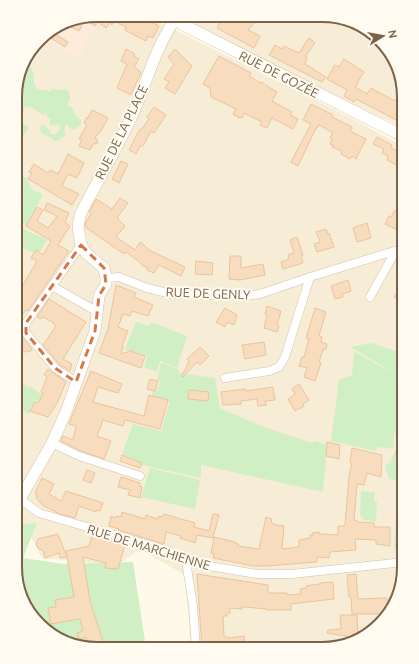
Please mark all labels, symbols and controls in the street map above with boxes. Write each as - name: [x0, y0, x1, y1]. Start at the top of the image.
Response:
- north arrow: [363, 16, 403, 56]
- text: N: [386, 29, 399, 39]
- street label: RUE DE GOZÉE: [237, 47, 322, 100]
- street label: RUE DE LA PLACE: [92, 82, 150, 182]
- street label: RUE DE GENLY: [165, 285, 251, 301]
- street label: RUE DE MARCHIENNE: [86, 522, 212, 572]

